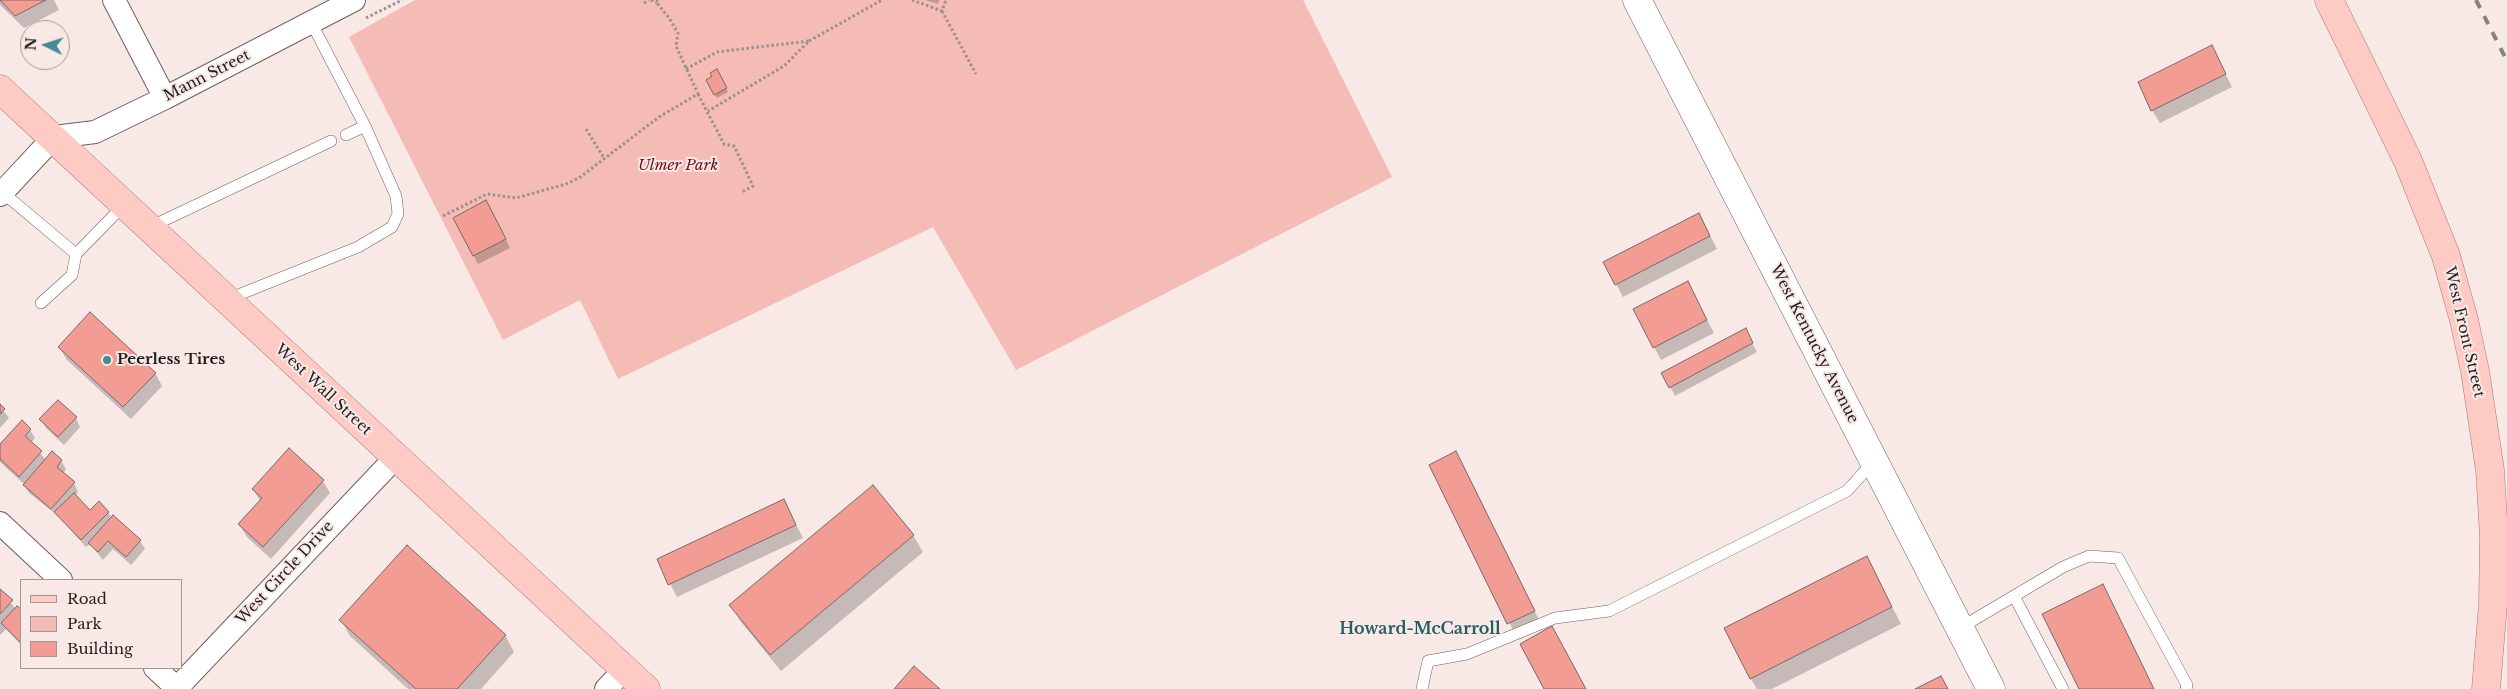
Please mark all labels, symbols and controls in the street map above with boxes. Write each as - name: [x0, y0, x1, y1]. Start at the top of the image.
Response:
- north arrow: [20, 20, 70, 70]
- text: N: [22, 37, 40, 51]
- street label: Mann Street: [161, 46, 253, 106]
- park label: Ulmer Park: [638, 157, 718, 175]
- street label: West Kentucky Avenue: [1766, 261, 1862, 427]
- street label: West Front Street: [2440, 265, 2488, 399]
- street label: West Wall Street: [271, 341, 375, 439]
- place label: Peerless Tires: [117, 351, 225, 369]
- marker: Peerless Tires: [101, 354, 113, 366]
- street label: West Circle Drive: [232, 518, 338, 628]
- legend: [20, 579, 182, 669]
- text: Road: [67, 589, 107, 608]
- text: Park: [67, 614, 102, 633]
- district label: Howard-McCarroll: [1339, 619, 1501, 639]
- text: Building: [67, 639, 133, 658]

